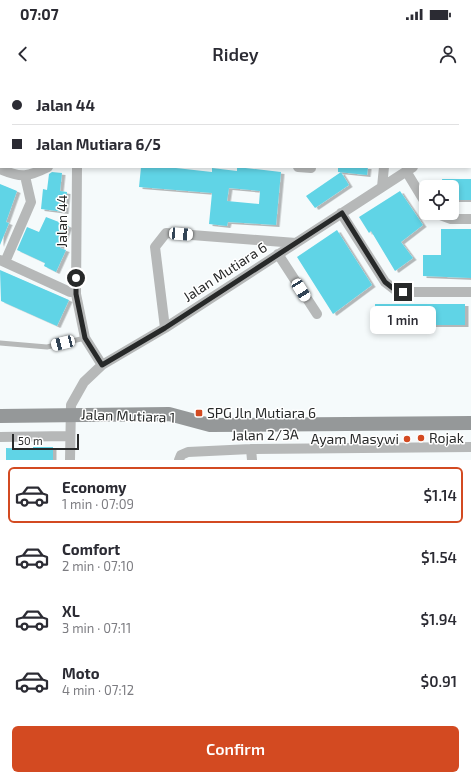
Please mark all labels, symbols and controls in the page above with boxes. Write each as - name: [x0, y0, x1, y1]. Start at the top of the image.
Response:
- text: 07:07: [20, 5, 59, 23]
- icon: back: [12, 43, 34, 65]
- text: Ridey: [212, 43, 259, 65]
- icon: person: [437, 43, 459, 65]
- text: Jalan 44: [36, 96, 95, 114]
- text: Jalan Mutiara 6/5: [36, 135, 161, 153]
- map controls: [419, 180, 459, 220]
- button: locate: [419, 180, 459, 220]
- street label: Jalan 44: [53, 195, 70, 247]
- car: [169, 227, 193, 241]
- street label: Jalan Mutiara 6: [180, 238, 270, 305]
- route start: [67, 269, 85, 287]
- car: [290, 277, 312, 303]
- route end: [394, 283, 412, 301]
- callout: 1 min: [370, 306, 436, 334]
- text: 1 min: [388, 312, 418, 328]
- car: [50, 334, 76, 352]
- place label: SPG Jln Mutiara 6: [207, 404, 316, 421]
- street label: Jalan Mutiara 1: [81, 405, 175, 426]
- marker: SPG Jln Mutiara 6: [194, 408, 204, 418]
- street label: Jalan 2/3A: [231, 425, 299, 444]
- place label: Rojak: [429, 429, 464, 446]
- place label: Ayam Masywi: [311, 430, 399, 447]
- scale bar: [12, 432, 79, 451]
- marker: Rojak: [416, 433, 426, 443]
- text: 50 m: [18, 434, 43, 447]
- marker: Ayam Masywi: [402, 434, 412, 444]
- icon: car: [14, 477, 50, 513]
- text: Economy: [62, 478, 127, 496]
- text: $1.14: [424, 486, 457, 504]
- text: 1 min · 07:09: [62, 496, 134, 512]
- icon: car: [14, 539, 50, 575]
- text: Comfort: [62, 540, 120, 558]
- text: $1.54: [421, 548, 457, 566]
- text: 2 min · 07:10: [62, 558, 134, 574]
- icon: car: [14, 601, 50, 637]
- text: XL: [62, 602, 80, 620]
- text: $1.94: [420, 610, 457, 628]
- text: 3 min · 07:11: [62, 620, 131, 636]
- icon: car: [14, 663, 50, 699]
- text: Moto: [62, 664, 100, 682]
- text: $0.91: [421, 672, 457, 690]
- text: 4 min · 07:12: [62, 682, 134, 698]
- button: Confirm: [12, 726, 459, 772]

